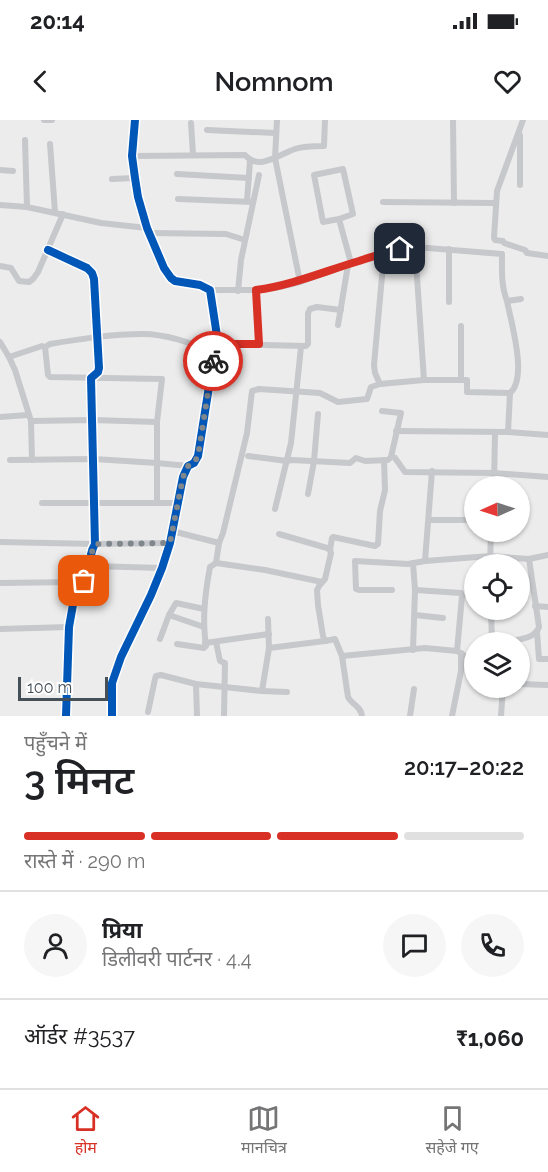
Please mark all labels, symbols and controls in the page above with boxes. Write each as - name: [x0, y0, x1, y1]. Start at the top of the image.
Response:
- text: 20:14: [30, 8, 85, 34]
- icon: back: [24, 65, 57, 98]
- icon: heart: [491, 65, 524, 98]
- text: Nomnom: [214, 66, 334, 97]
- pin: [374, 223, 425, 274]
- icon: home: [383, 232, 416, 265]
- courier: [183, 331, 243, 391]
- icon: bike: [197, 345, 230, 378]
- north arrow: [464, 476, 530, 542]
- map controls: [464, 476, 530, 698]
- button: locate: [464, 554, 530, 620]
- pin: [58, 555, 109, 606]
- icon: bag: [67, 564, 100, 597]
- button: layers: [464, 632, 530, 698]
- scale bar: [18, 674, 108, 702]
- text: 100 m: [27, 678, 72, 697]
- text: पहुँचने में: [24, 731, 87, 755]
- text: 20:17–20:22: [404, 754, 524, 780]
- text: 3 मिनट: [24, 757, 134, 803]
- text: रास्ते में · 290 m: [24, 849, 145, 873]
- button: person: [24, 914, 87, 977]
- button: chat: [383, 914, 446, 977]
- button: phone: [461, 914, 524, 977]
- text: प्रिया: [102, 917, 142, 943]
- text: डिलीवरी पार्टनर · 4.4: [102, 947, 252, 971]
- text: ऑर्डर #3537: [24, 1023, 135, 1049]
- text: ₹1,060: [456, 1025, 524, 1051]
- tab: होम: [69, 1102, 102, 1160]
- tab: मानचित्र: [241, 1102, 287, 1160]
- tab: सहेजे गए: [425, 1102, 479, 1160]

